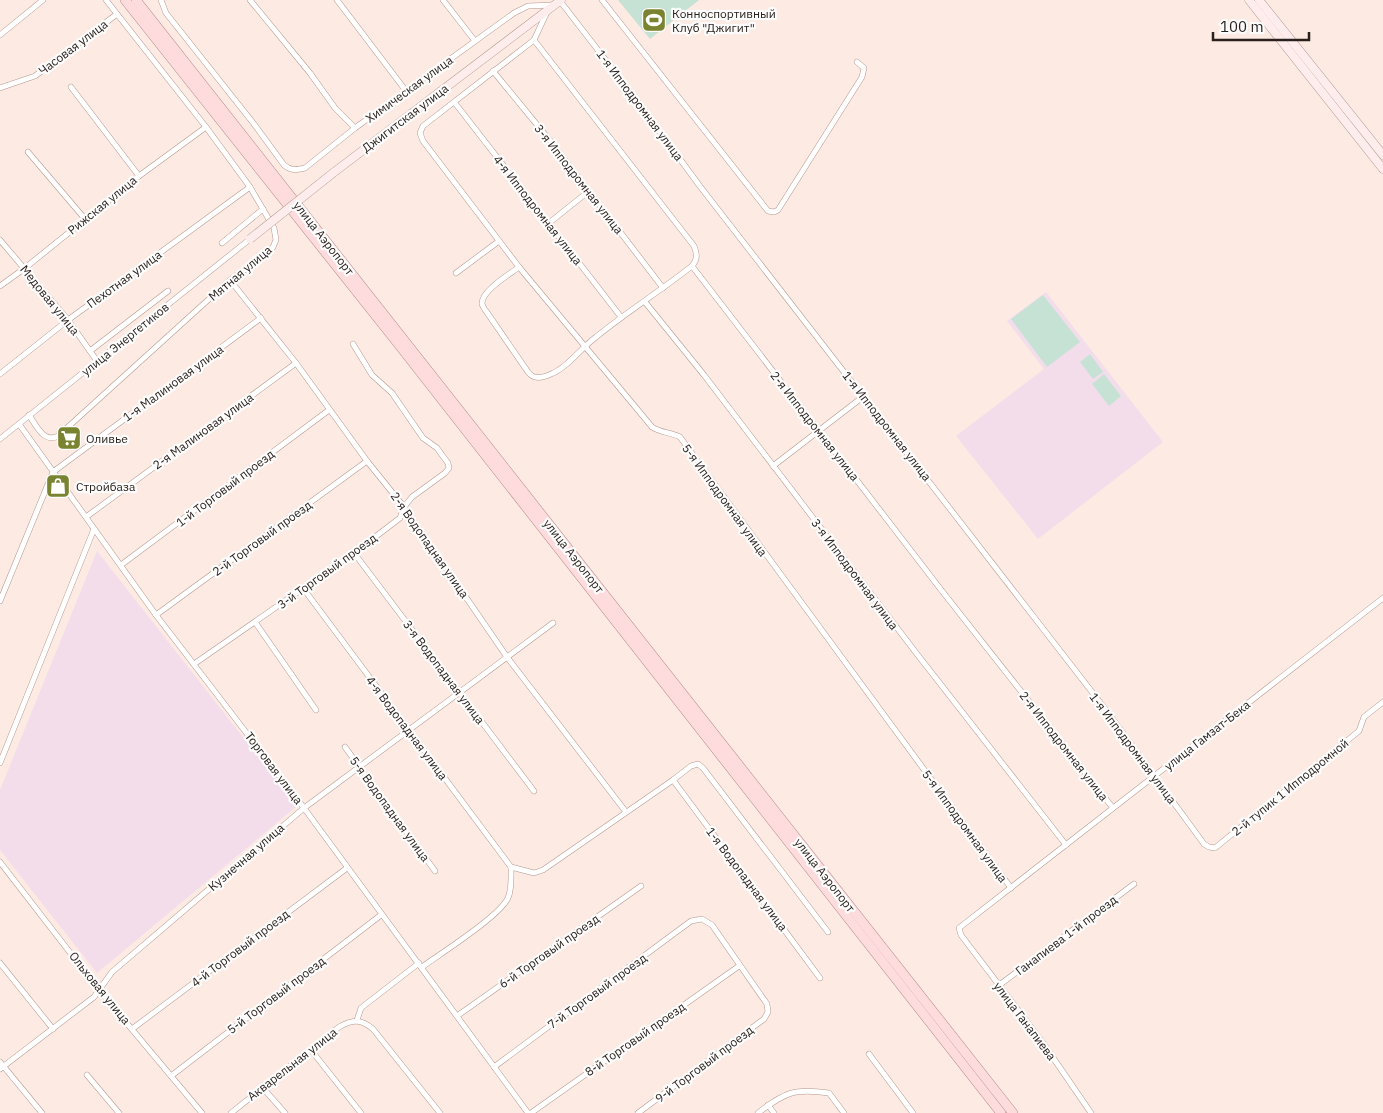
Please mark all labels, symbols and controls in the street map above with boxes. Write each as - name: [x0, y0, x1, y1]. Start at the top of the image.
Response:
- place label: Конноспортивный Клуб "Джигит": [672, 6, 776, 35]
- sports icon: Конноспортивный Клуб "Джигит": [641, 7, 667, 33]
- scale bar: [1213, 10, 1309, 42]
- street label: Часовая улица: [36, 16, 111, 78]
- text: 100 m: [1220, 17, 1264, 36]
- street label: 1-я Ипподромная улица: [593, 46, 687, 164]
- street label: Химическая улица: [362, 52, 456, 126]
- street label: Джигитская улица: [359, 80, 452, 155]
- street label: 3-я Ипподромная улица: [531, 121, 627, 237]
- street label: 4-я Ипподромная улица: [490, 152, 586, 268]
- street label: Рижская улица: [64, 172, 140, 238]
- street label: улица Аэропорт: [290, 198, 358, 278]
- street label: Мятная улица: [205, 242, 275, 304]
- street label: Пехотная улица: [84, 246, 165, 311]
- street label: Медовая улица: [17, 262, 83, 338]
- street label: улица Энергетиков: [78, 299, 172, 379]
- street label: 1-я Малиновая улица: [120, 341, 227, 425]
- street label: 2-я Ипподромная улица: [767, 368, 863, 484]
- street label: 1-я Ипподромная улица: [839, 368, 935, 484]
- street label: 2-я Малиновая улица: [150, 389, 257, 473]
- supermarket icon: Оливье: [56, 425, 82, 451]
- place label: Оливье: [86, 431, 128, 446]
- street label: 5-я Ипподромная улица: [679, 441, 771, 560]
- street label: 1-й Торговый проезд: [173, 446, 277, 530]
- shop icon: Стройбаза: [45, 473, 71, 499]
- place label: Стройбаза: [76, 479, 136, 494]
- street label: 2-я Водопадная улица: [388, 489, 473, 602]
- street label: 2-й Торговый проезд: [209, 497, 315, 579]
- street label: 3-я Ипподромная улица: [808, 515, 902, 633]
- street label: улица Аэропорт: [540, 516, 608, 596]
- street label: 3-й Торговый проезд: [274, 530, 380, 612]
- street label: 3-я Водопадная улица: [400, 617, 488, 727]
- street label: 4-я Водопадная улица: [363, 673, 451, 783]
- street label: 2-я Ипподромная улица: [1016, 688, 1112, 804]
- street label: 1-я Ипподромная улица: [1086, 689, 1180, 807]
- street label: улица Гамзат-Бека: [1161, 696, 1253, 773]
- street label: Торговая улица: [242, 729, 307, 808]
- street label: 2-й тупик 1 Ипподромной: [1229, 735, 1351, 839]
- street label: 5-я Водопадная улица: [347, 753, 434, 865]
- street label: 5-я Ипподромная улица: [919, 767, 1011, 886]
- street label: Кузнечная улица: [205, 820, 287, 894]
- street label: 1-я Водопадная улица: [703, 824, 791, 934]
- street label: улица Аэропорт: [791, 835, 859, 915]
- street label: Ганапиева 1-й проезд: [1012, 892, 1120, 978]
- street label: 4-й Торговый проезд: [188, 906, 292, 990]
- street label: 6-й Торговый проезд: [496, 911, 602, 991]
- street label: Ольховая улица: [66, 949, 134, 1028]
- street label: 7-й Торговый проезд: [544, 950, 650, 1032]
- street label: 5-й Торговый проезд: [224, 953, 328, 1037]
- street label: улица Ганапиева: [991, 979, 1060, 1064]
- street label: 8-й Торговый проезд: [582, 999, 688, 1079]
- street label: 9-й Торговый проезд: [652, 1022, 756, 1106]
- street label: Акварельная улица: [244, 1024, 340, 1104]

